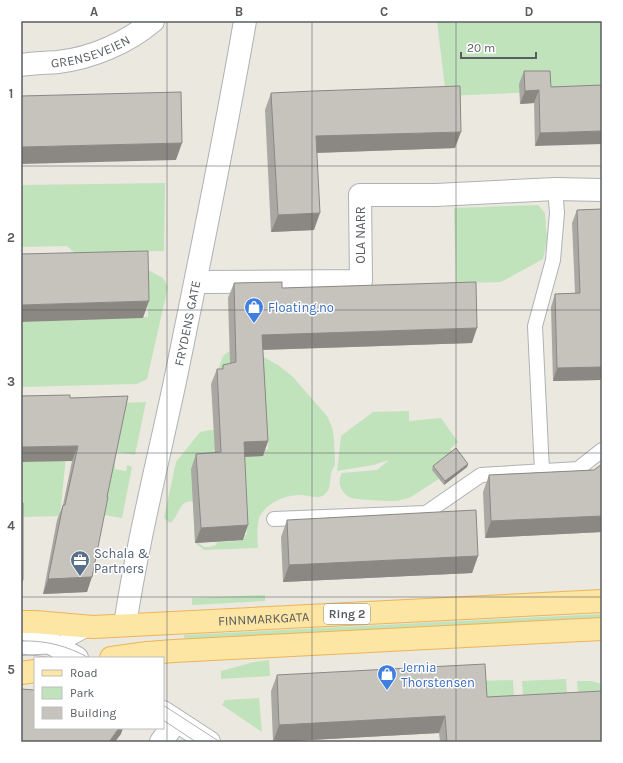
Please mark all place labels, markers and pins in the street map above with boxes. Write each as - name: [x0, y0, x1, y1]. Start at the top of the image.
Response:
- shop icon: Floating.no: [243, 296, 265, 324]
- place label: Floating.no: [268, 300, 334, 315]
- place label: Schala & Partners: [94, 546, 149, 576]
- office icon: Schala & Partners: [69, 549, 91, 577]
- place label: Jernia Thorstensen: [401, 660, 475, 690]
- shop icon: Jernia Thorstensen: [376, 663, 398, 691]

